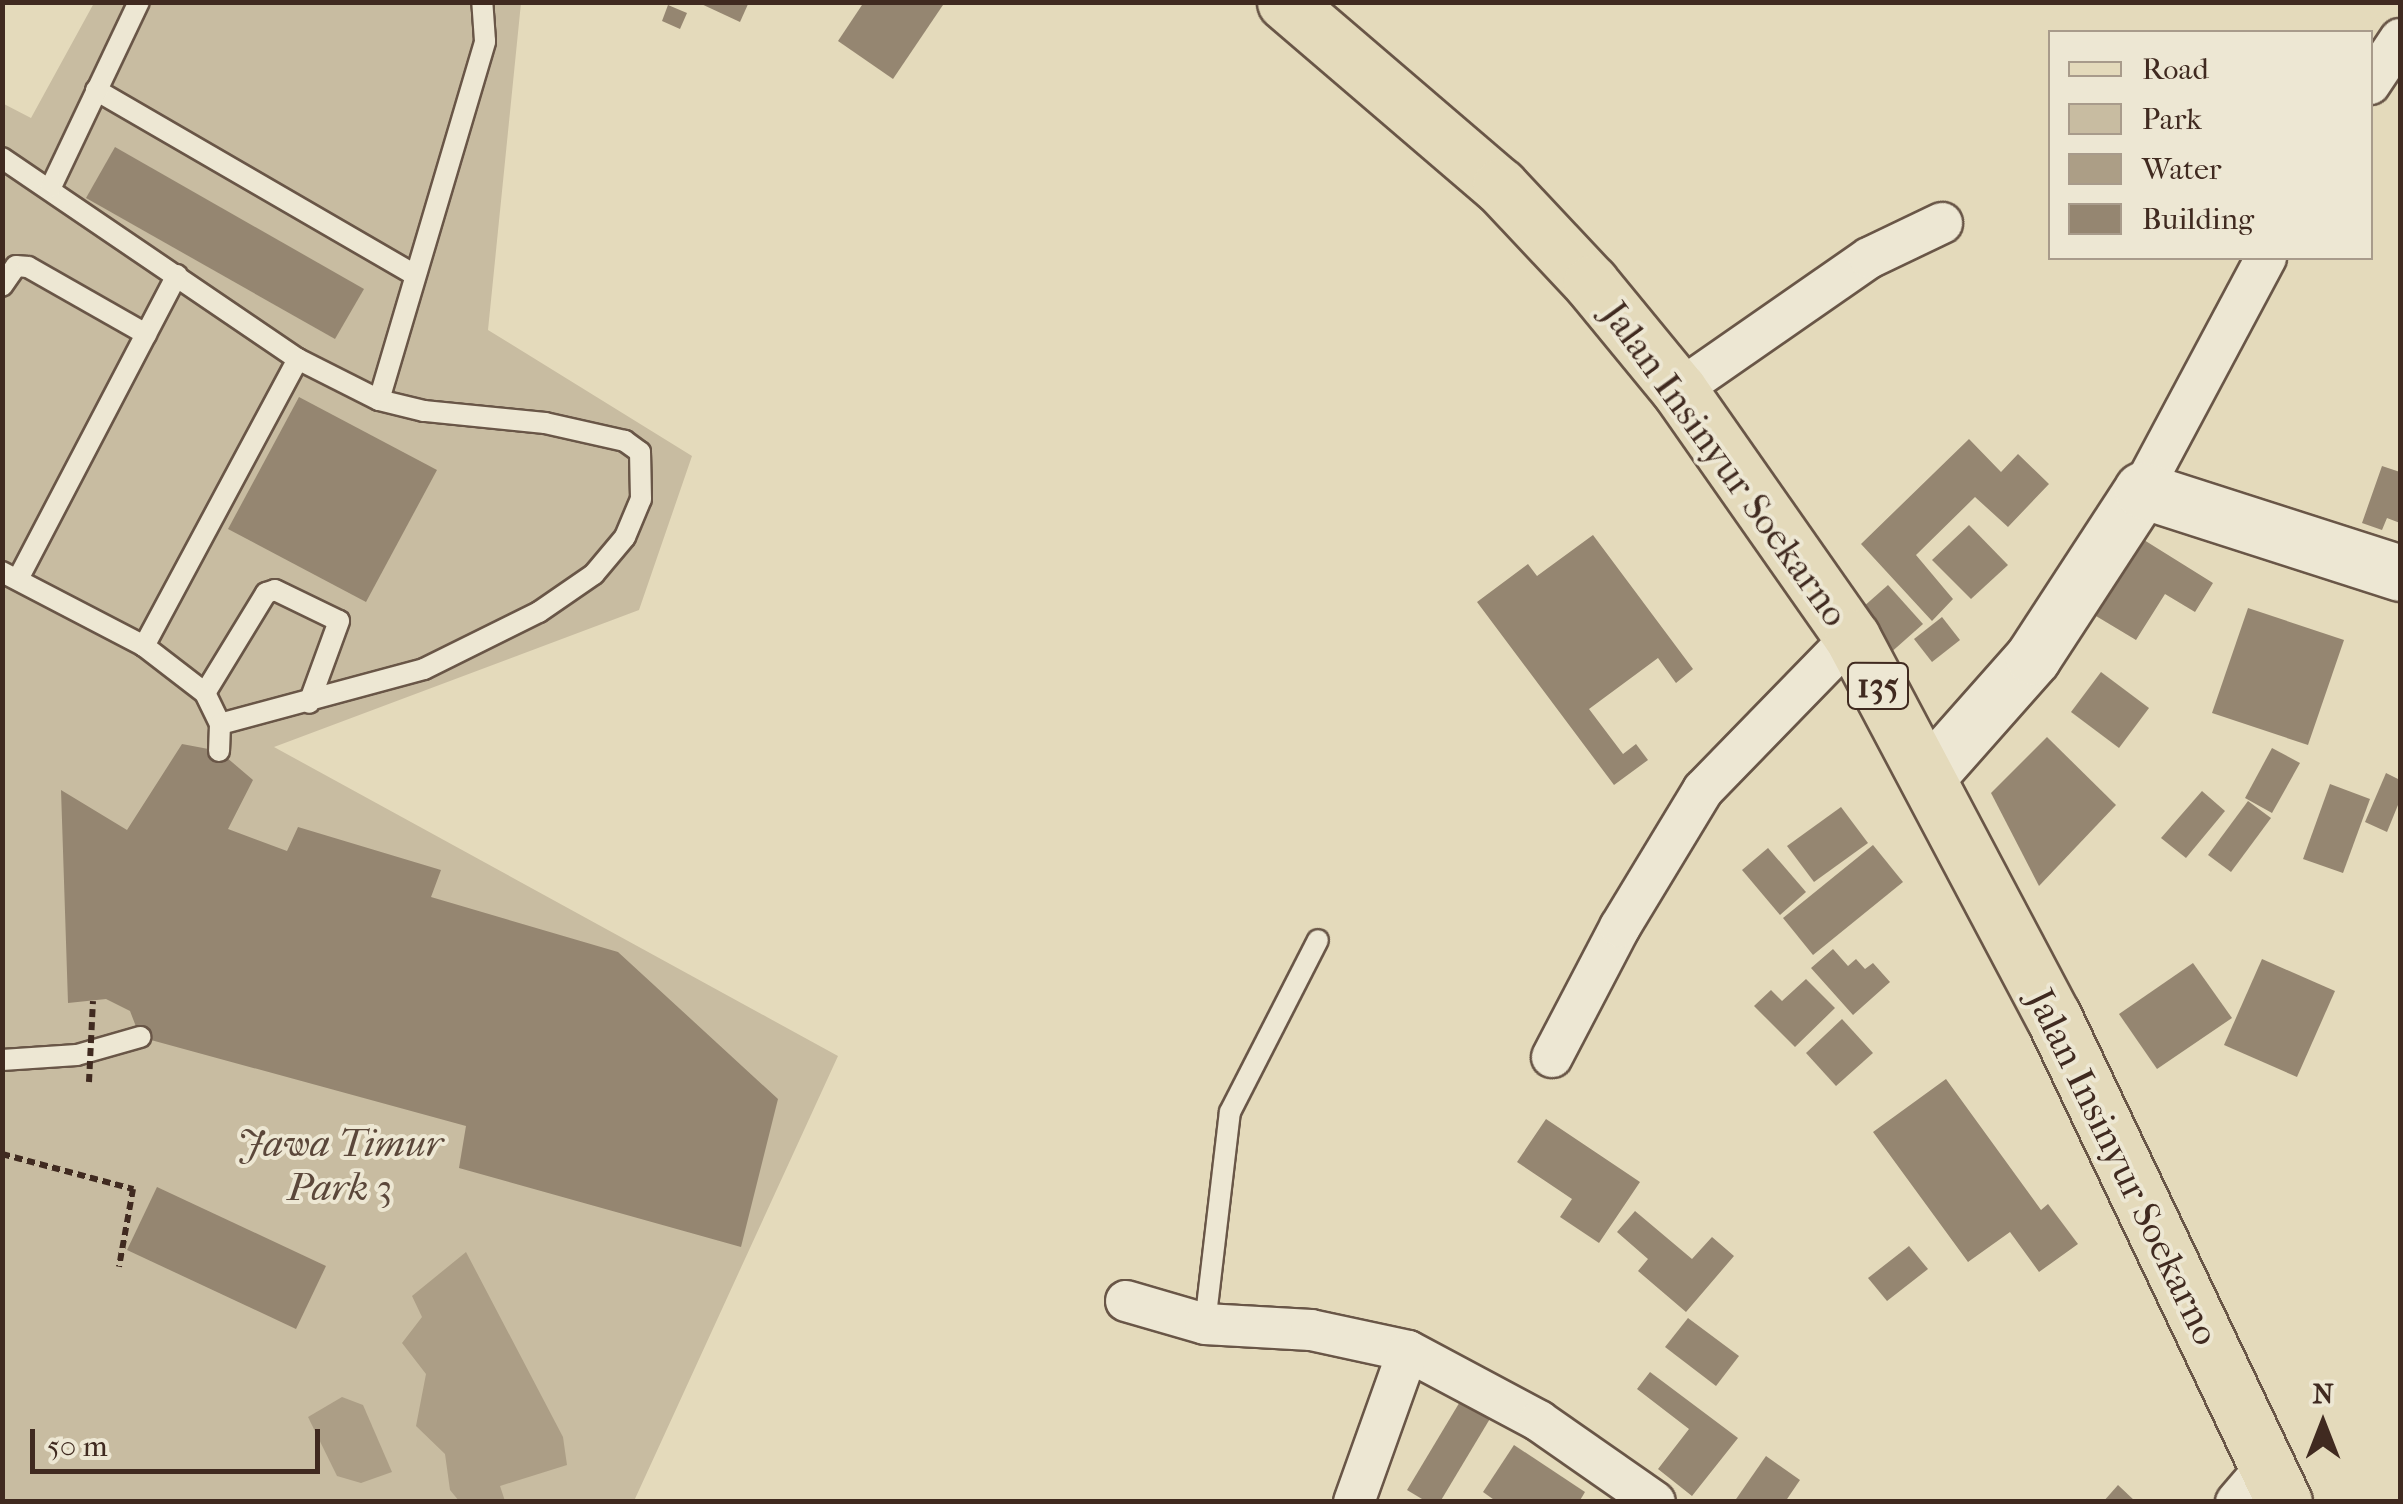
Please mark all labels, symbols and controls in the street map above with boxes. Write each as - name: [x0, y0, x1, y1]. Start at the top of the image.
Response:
- legend: [2048, 30, 2373, 260]
- text: Road: [2142, 52, 2209, 87]
- text: Park: [2142, 102, 2202, 137]
- text: Water: [2142, 152, 2222, 187]
- text: Building: [2142, 202, 2254, 237]
- street label: Jalan Insinyur Soekarno: [1592, 293, 1858, 635]
- road number: 135: [1846, 656, 1910, 716]
- street label: Jalan Insinyur Soekarno: [2017, 982, 2229, 1352]
- park label: Jawa Timur Park 3: [237, 1121, 443, 1210]
- north arrow: [2273, 1374, 2373, 1474]
- text: N: [2312, 1377, 2334, 1410]
- scale bar: [35, 1409, 325, 1471]
- text: 50 m: [47, 1429, 108, 1464]

